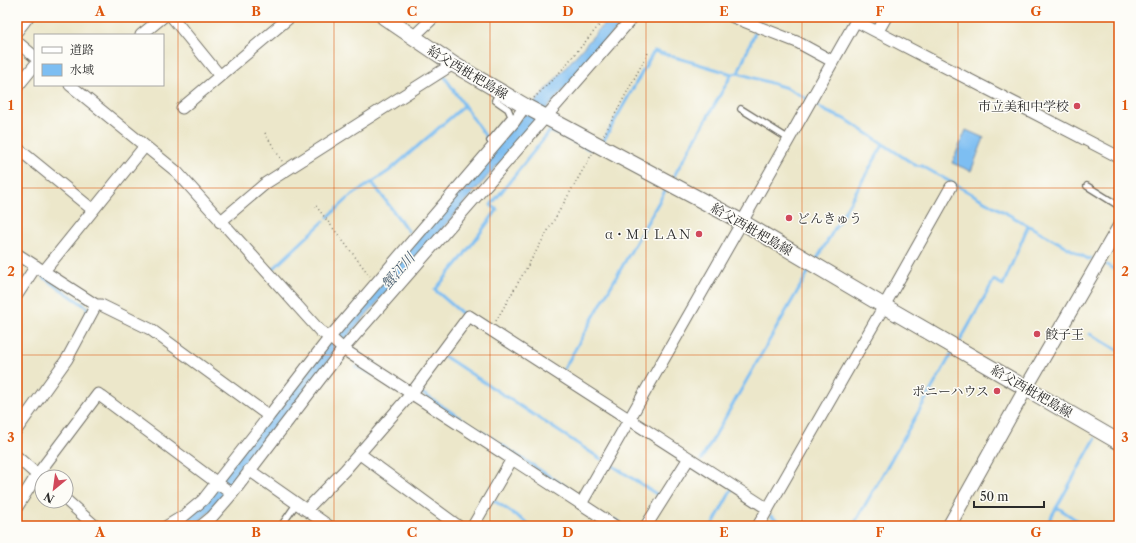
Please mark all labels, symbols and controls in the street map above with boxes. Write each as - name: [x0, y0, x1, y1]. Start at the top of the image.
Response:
- text: A: [94, 3, 106, 19]
- text: B: [251, 3, 261, 19]
- text: C: [407, 3, 417, 19]
- text: D: [562, 3, 574, 19]
- text: E: [719, 3, 729, 19]
- text: F: [876, 3, 885, 19]
- text: G: [1030, 3, 1042, 19]
- legend: [34, 34, 164, 86]
- text: 道路: [70, 42, 94, 57]
- street label: 給父西枇杷島線: [425, 42, 511, 102]
- text: 水域: [70, 62, 94, 77]
- text: 1: [8, 97, 14, 113]
- text: 1: [1122, 97, 1128, 113]
- place label: 市立美和中学校: [978, 98, 1069, 114]
- marker: 市立美和中学校: [1072, 101, 1082, 111]
- street label: 給父西枇杷島線: [709, 199, 795, 259]
- place label: どんきゅう: [797, 210, 862, 226]
- marker: どんきゅう: [784, 213, 794, 223]
- place label: α・ＭＩＬＡＮ: [605, 226, 691, 242]
- marker: α・ＭＩＬＡＮ: [694, 229, 704, 239]
- water label: 蟹江川: [377, 248, 420, 293]
- text: 2: [7, 263, 15, 279]
- text: 2: [1121, 263, 1129, 279]
- place label: 餃子王: [1045, 326, 1084, 342]
- marker: 餃子王: [1032, 329, 1042, 339]
- street label: 給父西枇杷島線: [989, 361, 1075, 421]
- place label: ポニーハウス: [912, 383, 989, 399]
- marker: ポニーハウス: [992, 386, 1002, 396]
- text: 3: [7, 429, 15, 445]
- text: 3: [1121, 429, 1129, 445]
- north arrow: [34, 469, 74, 509]
- scale bar: [974, 483, 1044, 509]
- text: N: [41, 489, 57, 506]
- text: 50 m: [980, 489, 1009, 504]
- text: A: [94, 524, 106, 540]
- text: B: [251, 524, 261, 540]
- text: C: [407, 524, 417, 540]
- text: D: [562, 524, 574, 540]
- text: E: [719, 524, 729, 540]
- text: F: [876, 524, 885, 540]
- text: G: [1030, 524, 1042, 540]

